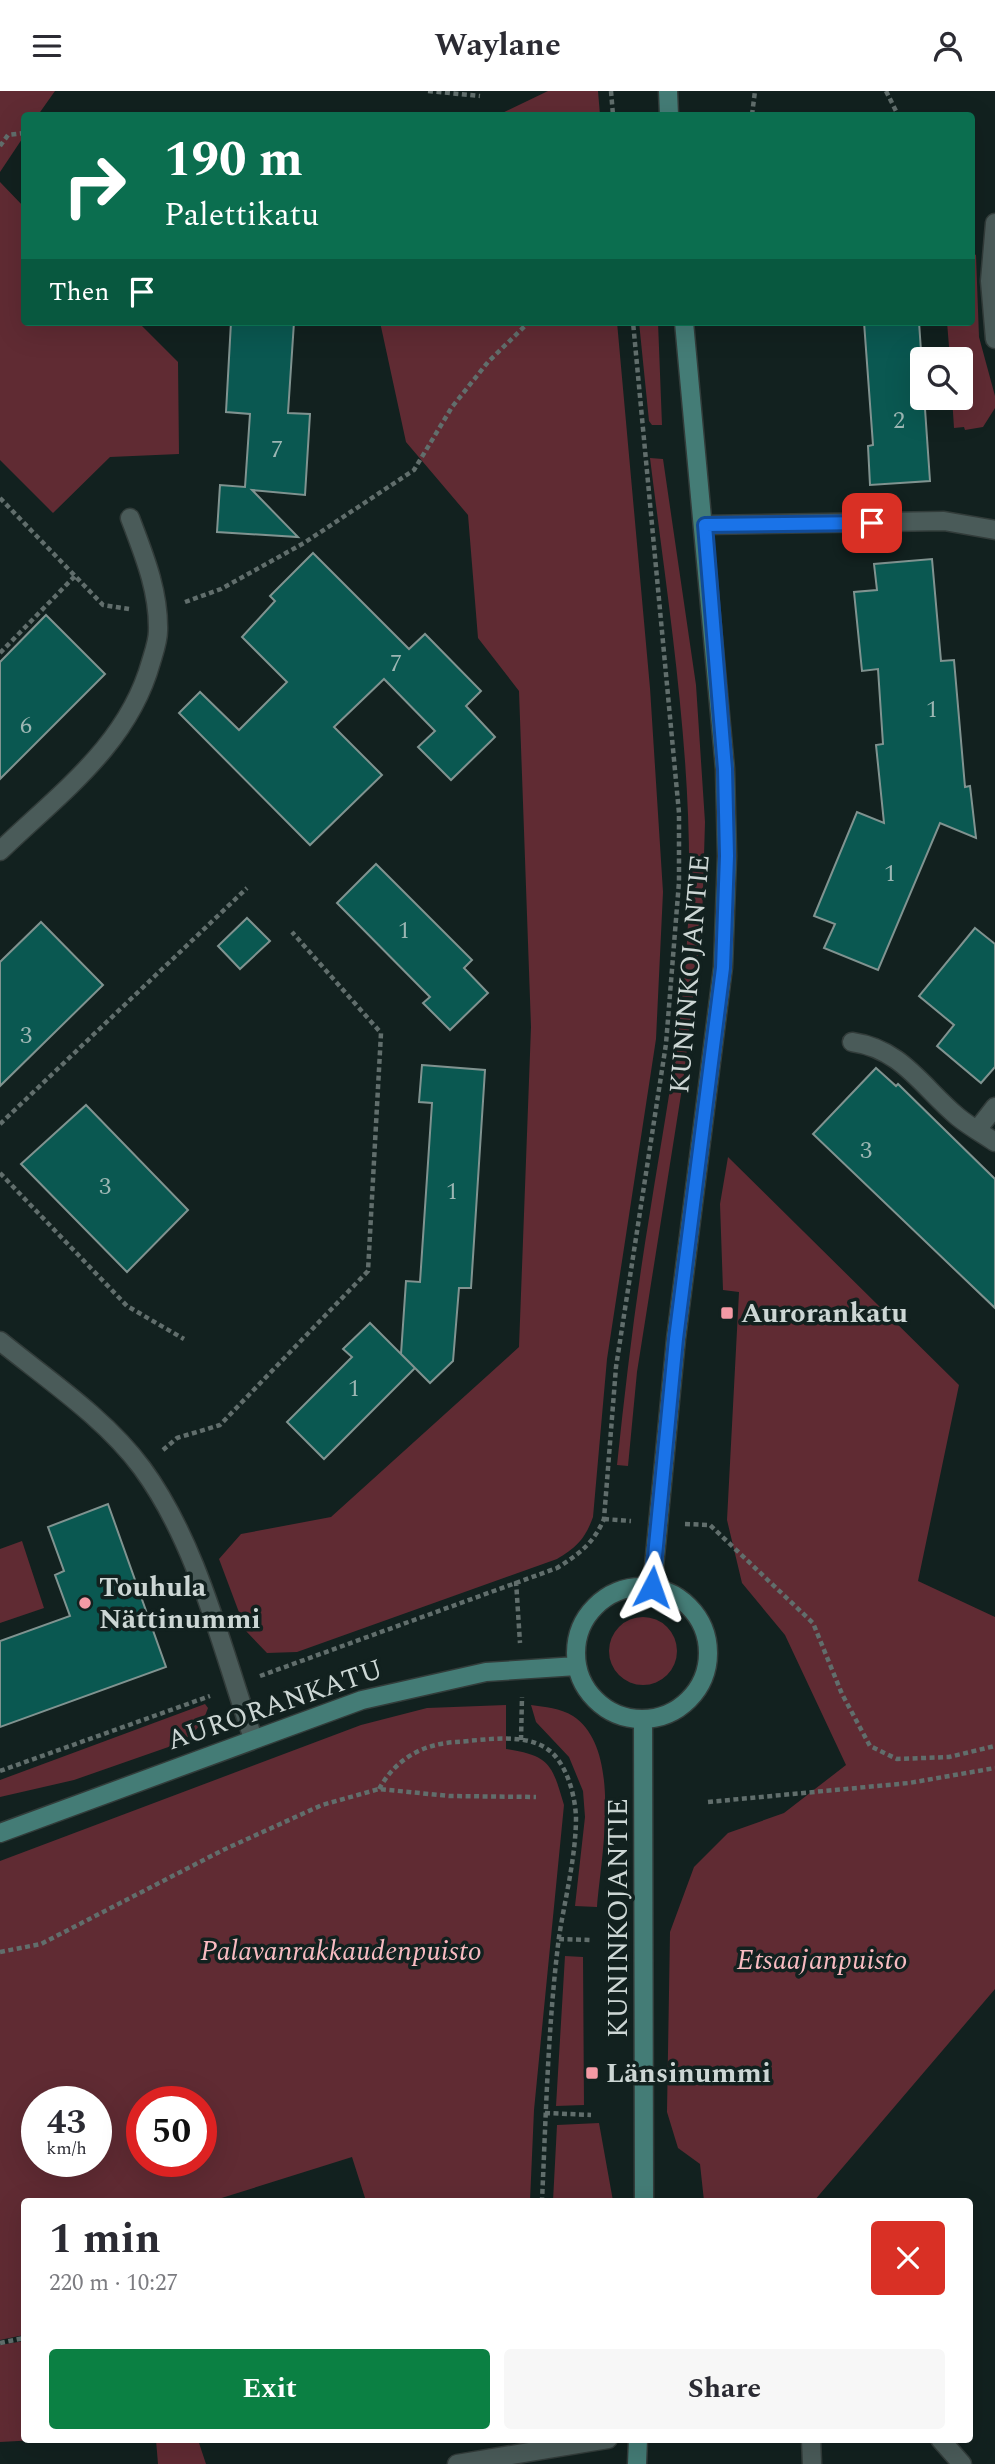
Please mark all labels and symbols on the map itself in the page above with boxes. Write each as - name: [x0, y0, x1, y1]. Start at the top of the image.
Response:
- house number: 2: [893, 403, 905, 439]
- house number: 7: [271, 432, 283, 468]
- pin: [842, 493, 902, 553]
- house number: 7: [390, 646, 402, 682]
- house number: 1: [926, 692, 938, 728]
- house number: 6: [20, 708, 32, 744]
- street label: KUNINKOJANTIE: [658, 853, 722, 1095]
- house number: 1: [884, 856, 896, 892]
- house number: 1: [398, 913, 410, 949]
- house number: 3: [20, 1018, 32, 1054]
- house number: 3: [860, 1133, 872, 1169]
- house number: 3: [99, 1169, 111, 1205]
- house number: 1: [446, 1174, 458, 1210]
- place label: Aurorankatu: [741, 1292, 908, 1335]
- marker: Aurorankatu: [719, 1305, 735, 1321]
- house number: 1: [348, 1371, 360, 1407]
- position arrow: [615, 1550, 689, 1624]
- place label: Touhula Nättinummi: [99, 1566, 261, 1641]
- marker: Touhula Nättinummi: [77, 1595, 93, 1611]
- street label: AURORANKATU: [161, 1648, 389, 1762]
- street label: KUNINKOJANTIE: [597, 1798, 640, 2038]
- park label: Palavanrakkaudenpuisto: [200, 1930, 482, 1973]
- park label: Etsaajanpuisto: [737, 1939, 907, 1982]
- place label: Länsinummi: [606, 2052, 771, 2095]
- marker: Länsinummi: [584, 2065, 600, 2081]
- speed limit sign: 50: [126, 2086, 217, 2177]

